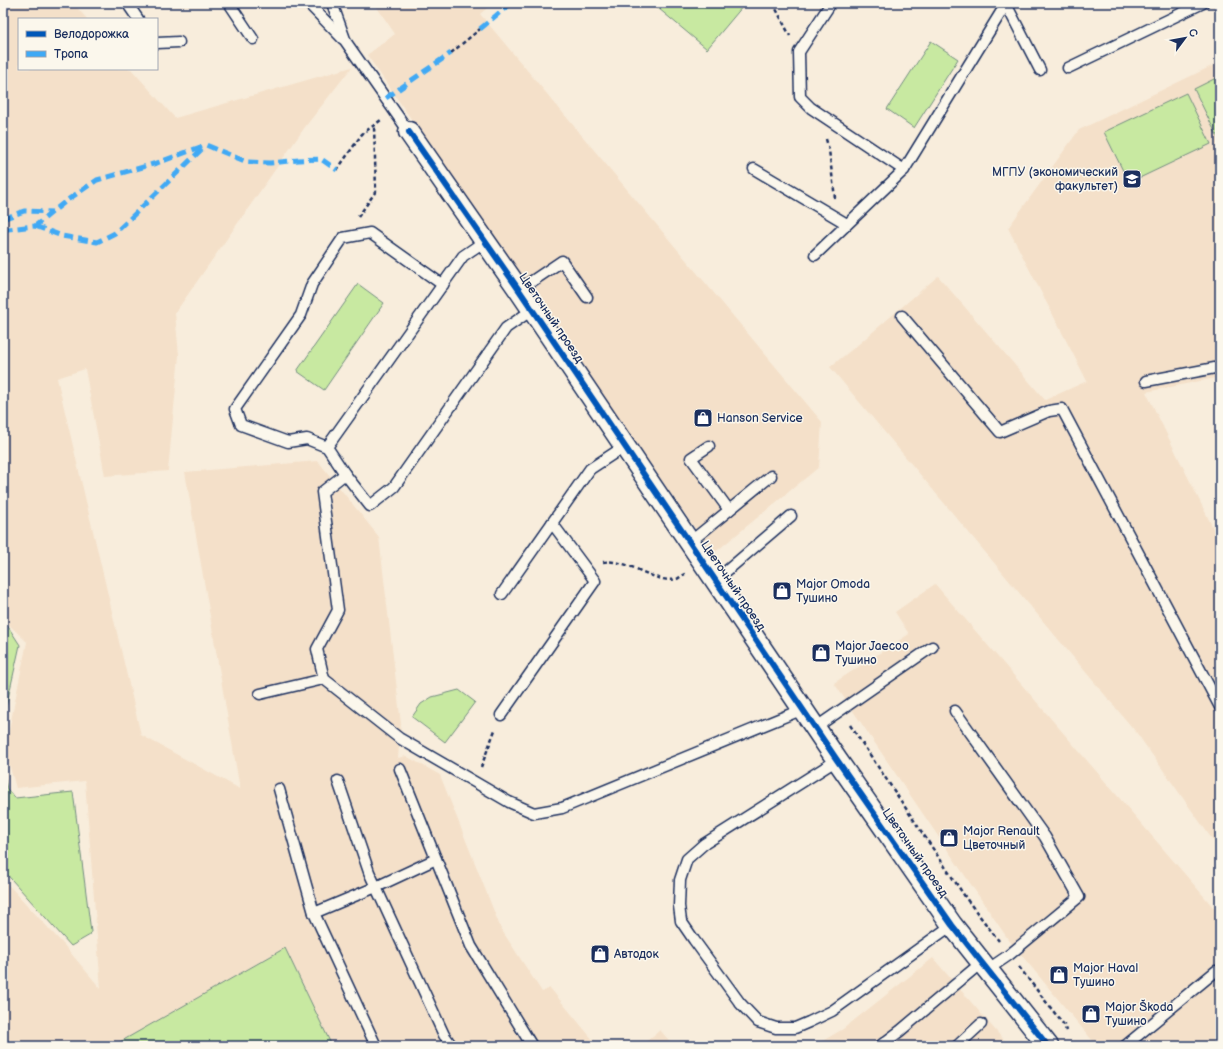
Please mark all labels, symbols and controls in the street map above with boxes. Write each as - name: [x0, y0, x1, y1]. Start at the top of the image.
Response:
- legend: [18, 18, 158, 70]
- north arrow: [1165, 18, 1205, 58]
- text: С: [1186, 26, 1201, 40]
- text: Велодорожка: [54, 27, 129, 42]
- text: Тропа: [54, 47, 88, 62]
- place label: МГПУ (экономический факультет): [992, 165, 1118, 194]
- school or university icon: МГПУ (экономический факультет): [1121, 168, 1143, 190]
- street label: Цветочный проезд: [515, 270, 587, 366]
- shop icon: Hanson Service: [692, 407, 714, 429]
- place label: Hanson Service: [717, 411, 803, 426]
- street label: Цветочный проезд: [697, 538, 769, 634]
- place label: Major Omoda Тушино: [796, 577, 870, 606]
- shop icon: Major Omoda Тушино: [771, 580, 793, 602]
- place label: Major Jaecoo Тушино: [835, 639, 909, 668]
- shop icon: Major Jaecoo Тушино: [810, 642, 832, 664]
- street label: Цветочный проезд: [879, 806, 952, 901]
- place label: Major Renault Цветочный: [963, 824, 1040, 853]
- shop icon: Major Renault Цветочный: [938, 827, 960, 849]
- shop icon: Автодок: [589, 943, 611, 965]
- place label: Автодок: [613, 947, 659, 962]
- place label: Major Haval Тушино: [1073, 961, 1138, 990]
- shop icon: Major Haval Тушино: [1048, 964, 1070, 986]
- place label: Major Škoda Тушино: [1105, 999, 1174, 1029]
- shop icon: Major Škoda Тушино: [1080, 1003, 1102, 1025]

